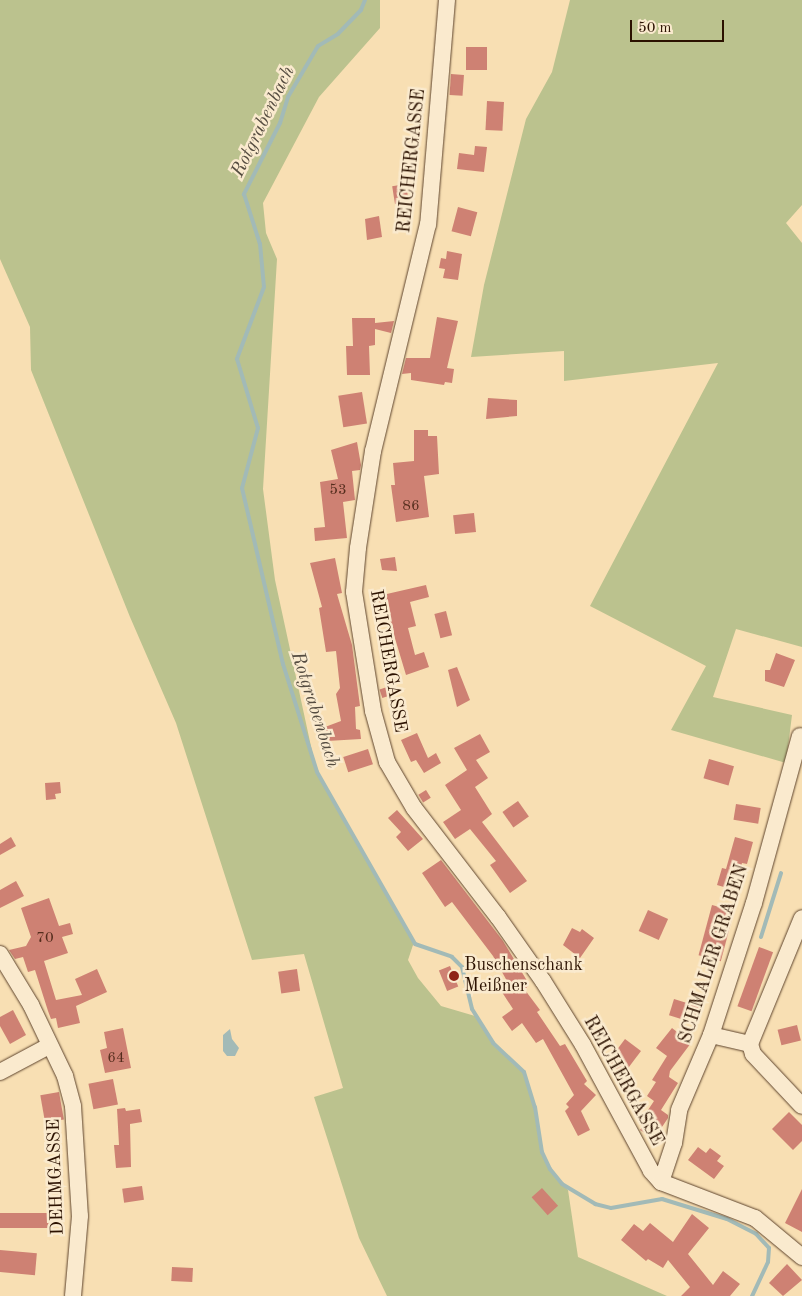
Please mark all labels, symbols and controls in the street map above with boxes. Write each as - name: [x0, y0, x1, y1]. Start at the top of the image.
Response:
- scale bar: [632, 10, 726, 42]
- text: 50 m: [638, 21, 672, 36]
- water label: Rotgrabenbach: [227, 63, 301, 181]
- street label: REICHERGASSE: [394, 88, 430, 234]
- house number: 53: [329, 482, 347, 500]
- house number: 86: [402, 498, 420, 516]
- street label: REICHERGASSE: [365, 588, 411, 734]
- water label: Rotgrabenbach: [284, 649, 344, 771]
- street label: SCHMALER GRABEN: [675, 862, 753, 1046]
- house number: 70: [36, 930, 54, 948]
- place label: Buschenschank Meißner: [464, 955, 583, 998]
- marker: Buschenschank Meißner: [448, 970, 460, 982]
- street label: REICHERGASSE: [578, 1012, 668, 1150]
- house number: 64: [107, 1050, 125, 1068]
- street label: DEHMGASSE: [43, 1118, 69, 1236]

